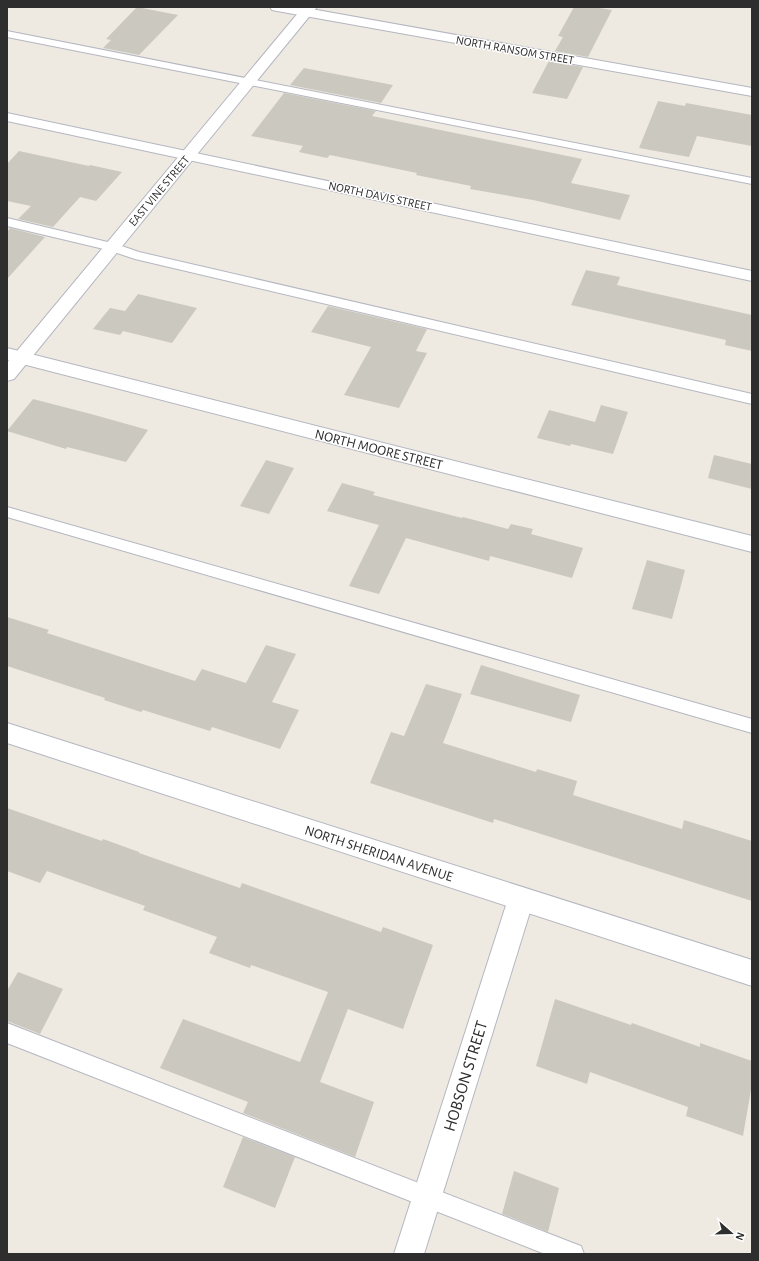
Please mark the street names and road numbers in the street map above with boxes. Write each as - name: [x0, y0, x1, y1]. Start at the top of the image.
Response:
- street label: NORTH RANSOM STREET: [455, 34, 575, 66]
- street label: EAST VINE STREET: [126, 154, 192, 228]
- street label: NORTH DAVIS STREET: [327, 179, 433, 213]
- street label: NORTH MOORE STREET: [313, 427, 444, 473]
- street label: NORTH SHERIDAN AVENUE: [303, 823, 455, 885]
- street label: HOBSON STREET: [441, 1019, 490, 1133]

